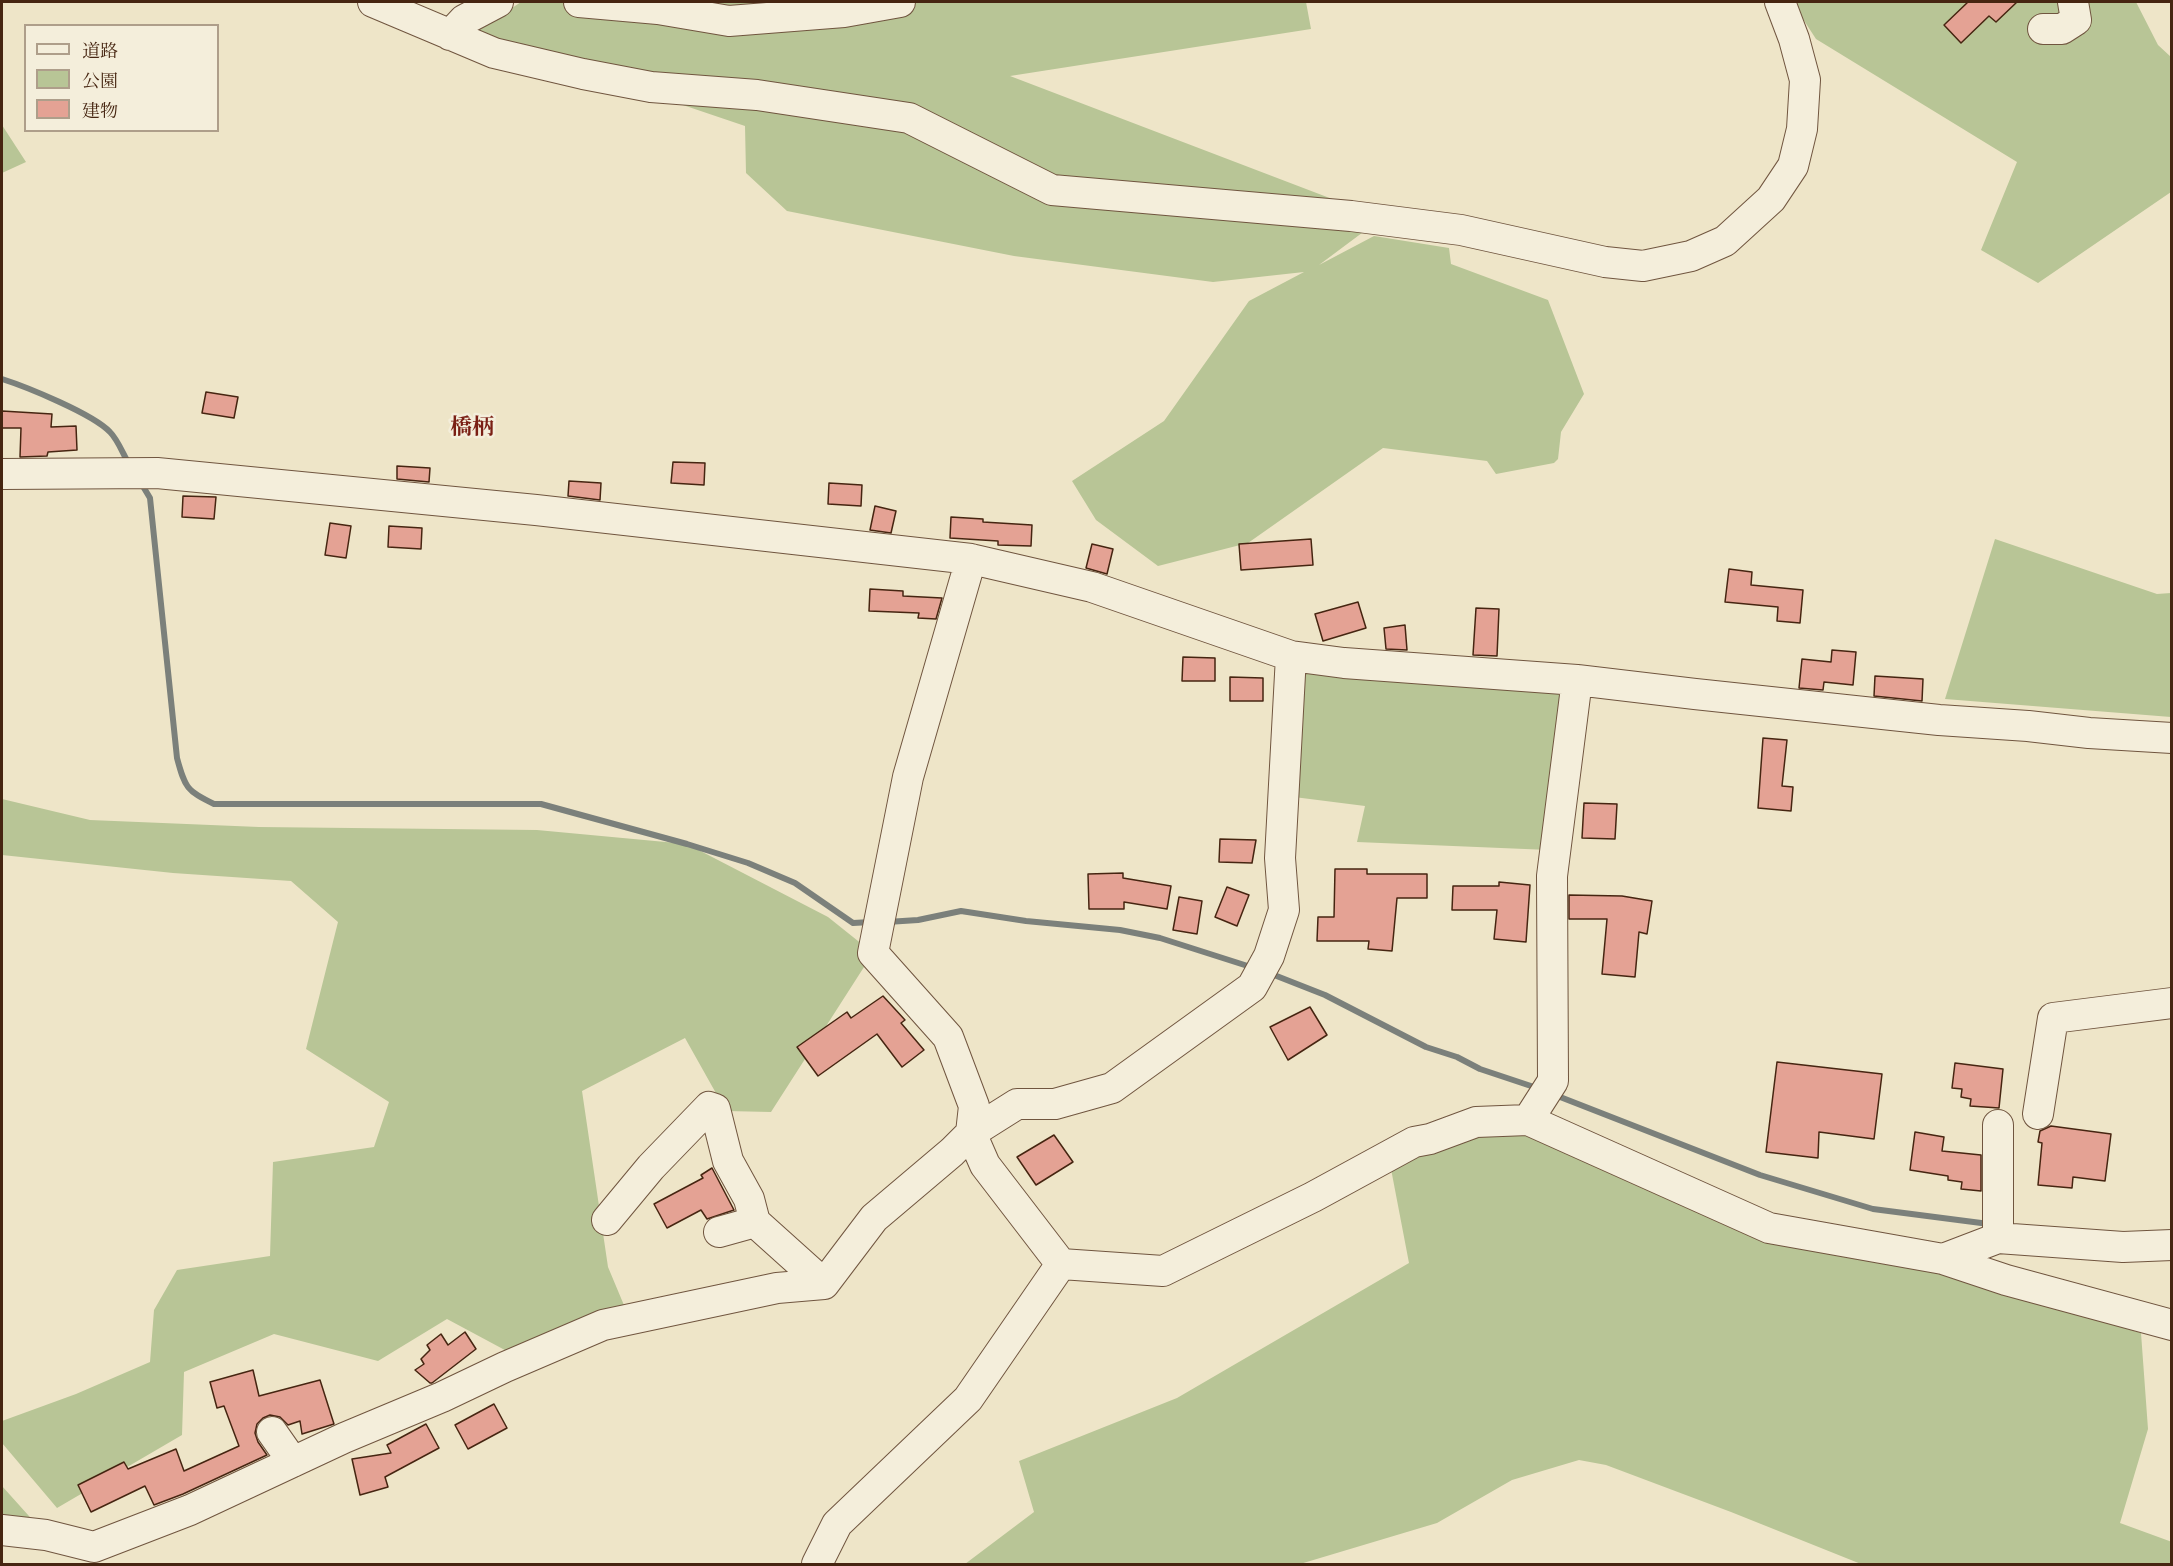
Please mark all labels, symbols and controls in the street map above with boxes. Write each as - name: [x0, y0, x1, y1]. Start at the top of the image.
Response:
- legend: [24, 24, 219, 132]
- text: 道路: [82, 40, 118, 62]
- text: 公園: [82, 70, 118, 92]
- text: 建物: [82, 100, 118, 122]
- district label: 橋柄: [450, 416, 494, 442]

